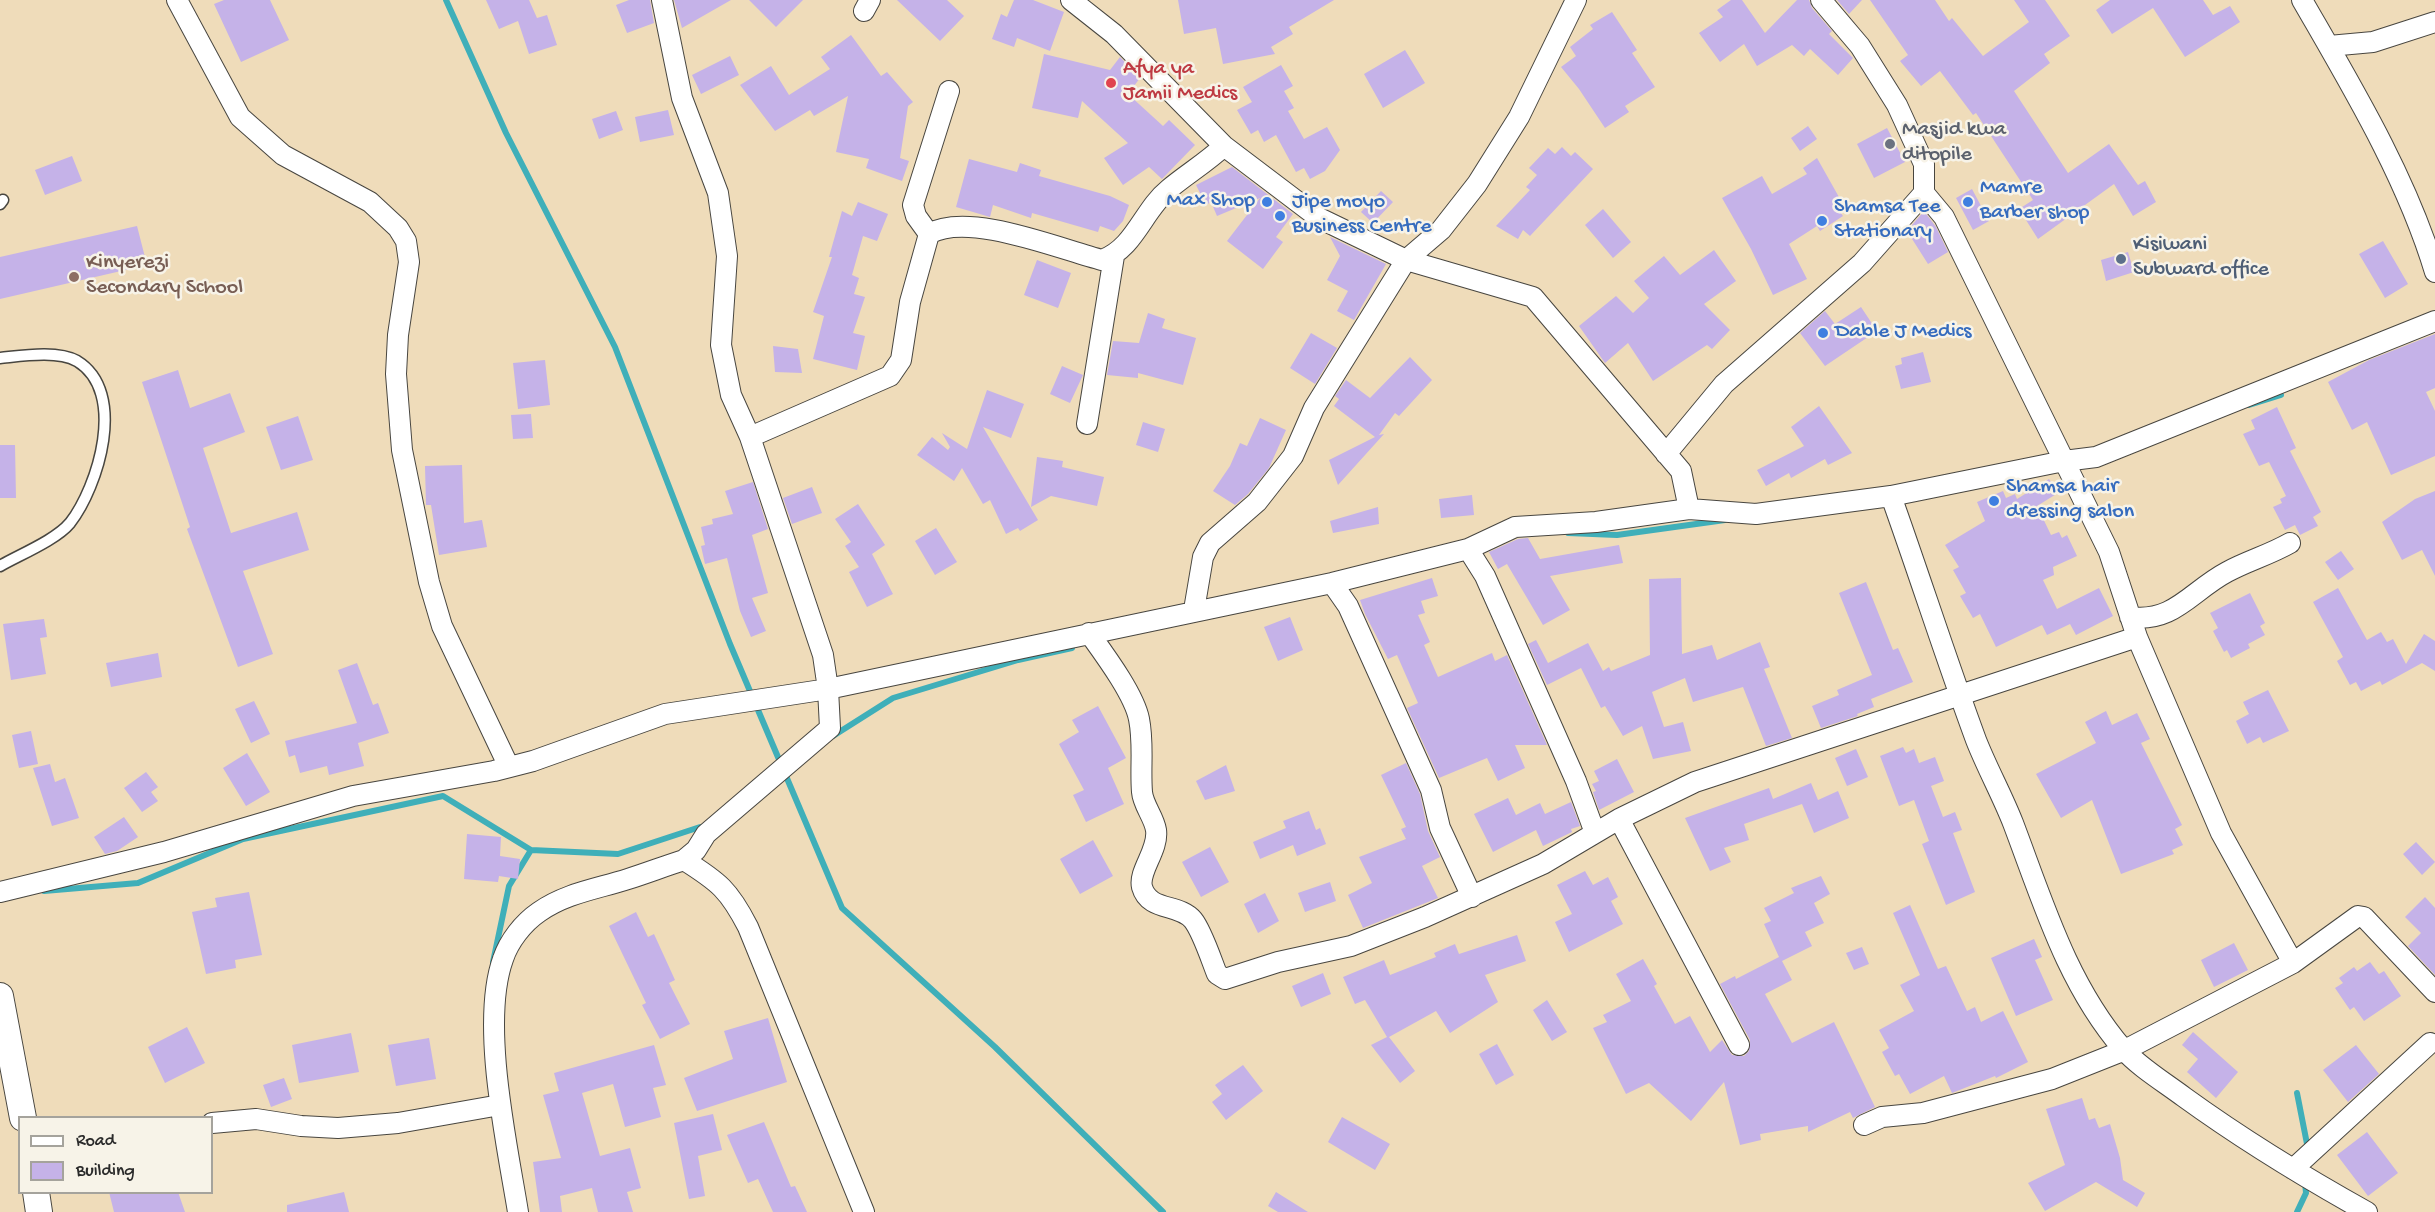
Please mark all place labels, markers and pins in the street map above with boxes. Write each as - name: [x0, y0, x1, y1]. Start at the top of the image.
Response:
- place label: Afya ya Jamii Medics: [1123, 57, 1237, 108]
- marker: Afya ya Jamii Medics: [1104, 76, 1118, 90]
- place label: Masjid kwa ditopile: [1902, 118, 2006, 170]
- marker: Masjid kwa ditopile: [1883, 137, 1897, 151]
- place label: Mamre Barber shop: [1980, 176, 2089, 228]
- place label: Max Shop: [1166, 189, 1255, 215]
- place label: Jipe moyo Business Centre: [1292, 190, 1432, 242]
- marker: Max Shop: [1260, 195, 1274, 209]
- place label: Shamsa Tee Stationary: [1834, 195, 1941, 246]
- marker: Mamre Barber shop: [1961, 195, 1975, 209]
- marker: Jipe moyo Business Centre: [1273, 209, 1287, 223]
- marker: Shamsa Tee Stationary: [1815, 214, 1829, 228]
- place label: Kisiwani Subward office: [2133, 233, 2269, 284]
- place label: Kinyerezi Secondary School: [86, 251, 243, 302]
- marker: Kisiwani Subward office: [2114, 252, 2128, 266]
- marker: Kinyerezi Secondary School: [67, 270, 81, 284]
- place label: Dable J Medics: [1835, 320, 1971, 346]
- marker: Dable J Medics: [1816, 326, 1830, 340]
- place label: Shamsa hair dressing salon: [2006, 475, 2134, 526]
- marker: Shamsa hair dressing salon: [1987, 494, 2001, 508]

